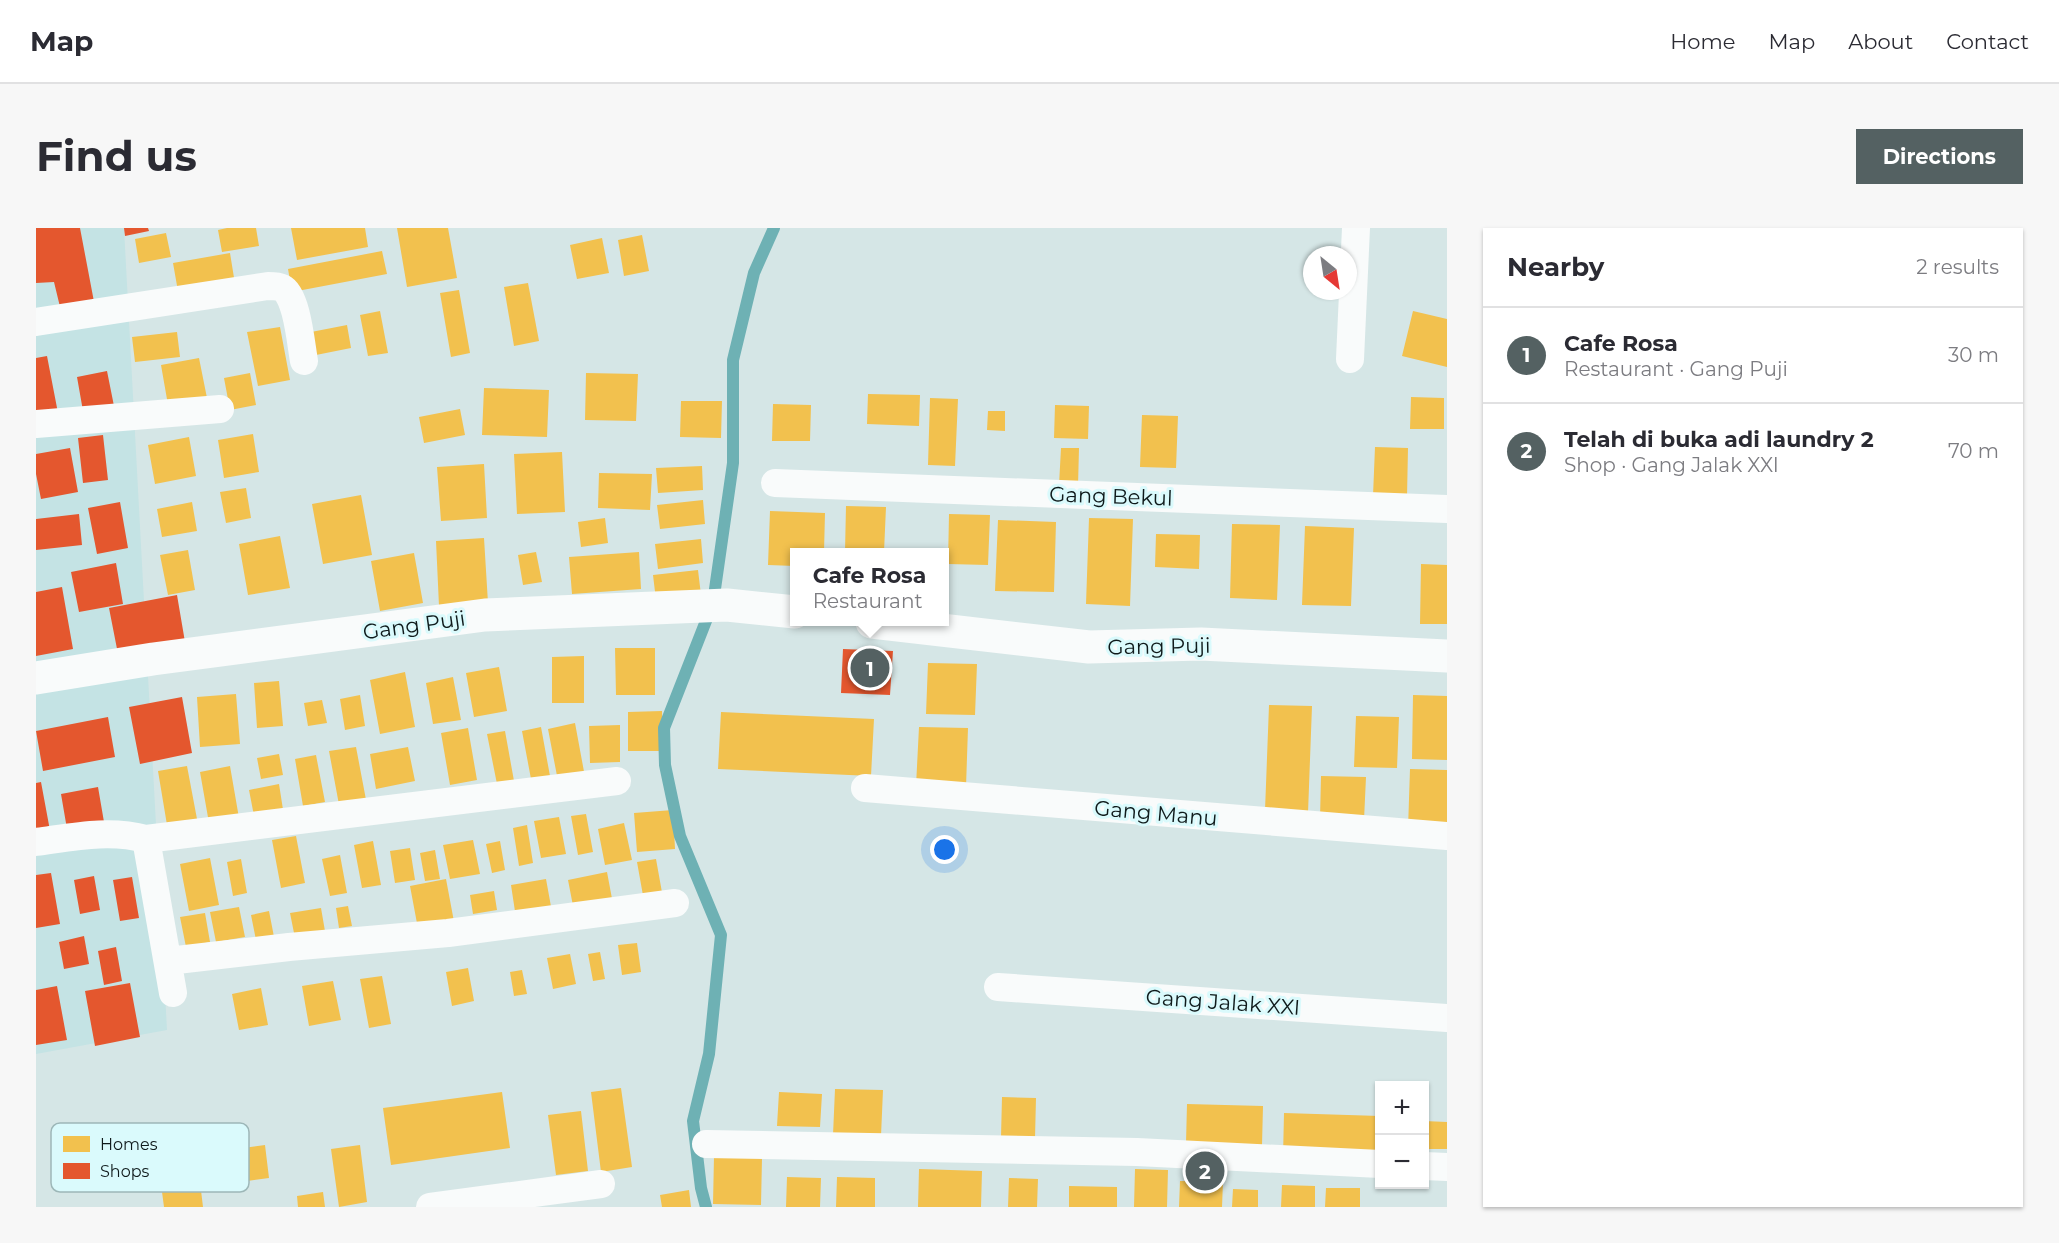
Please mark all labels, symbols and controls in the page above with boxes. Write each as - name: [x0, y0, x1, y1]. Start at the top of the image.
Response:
- text: Map: [30, 24, 93, 58]
- text: Home: [1670, 29, 1735, 54]
- text: Map: [1768, 29, 1815, 54]
- text: About: [1848, 29, 1913, 54]
- text: Contact: [1946, 29, 2029, 54]
- button: Directions: [1856, 129, 2023, 184]
- text: Find us: [36, 130, 197, 182]
- north arrow: [1303, 246, 1357, 300]
- text: Nearby: [1507, 251, 1604, 283]
- text: 2 results: [1916, 255, 1999, 279]
- text: Cafe Rosa: [1564, 330, 1678, 357]
- text: 1: [1523, 343, 1530, 367]
- text: 30 m: [1948, 343, 1999, 367]
- text: Restaurant · Gang Puji: [1564, 357, 1788, 381]
- text: Telah di buka adi laundry 2: [1564, 426, 1874, 453]
- text: 2: [1521, 439, 1532, 463]
- text: 70 m: [1948, 439, 1999, 463]
- text: Shop · Gang Jalak XXI: [1564, 453, 1779, 477]
- street label: Gang Bekul: [1049, 481, 1173, 511]
- popup: [790, 548, 949, 626]
- text: Cafe Rosa: [813, 562, 926, 589]
- text: Restaurant: [813, 589, 923, 613]
- street label: Gang Puji: [361, 605, 467, 645]
- street label: Gang Puji: [1107, 633, 1211, 659]
- pin: 1: [850, 646, 890, 690]
- street label: Gang Manu: [1093, 795, 1219, 831]
- your location: [930, 835, 959, 864]
- street label: Gang Jalak XXI: [1145, 984, 1301, 1020]
- map controls: [1375, 1081, 1429, 1189]
- button: +: [1375, 1081, 1429, 1135]
- legend: [51, 1123, 249, 1192]
- text: Homes: [100, 1135, 158, 1154]
- button: −: [1375, 1135, 1429, 1189]
- pin: 2: [1186, 1148, 1224, 1194]
- text: Shops: [100, 1162, 150, 1181]

